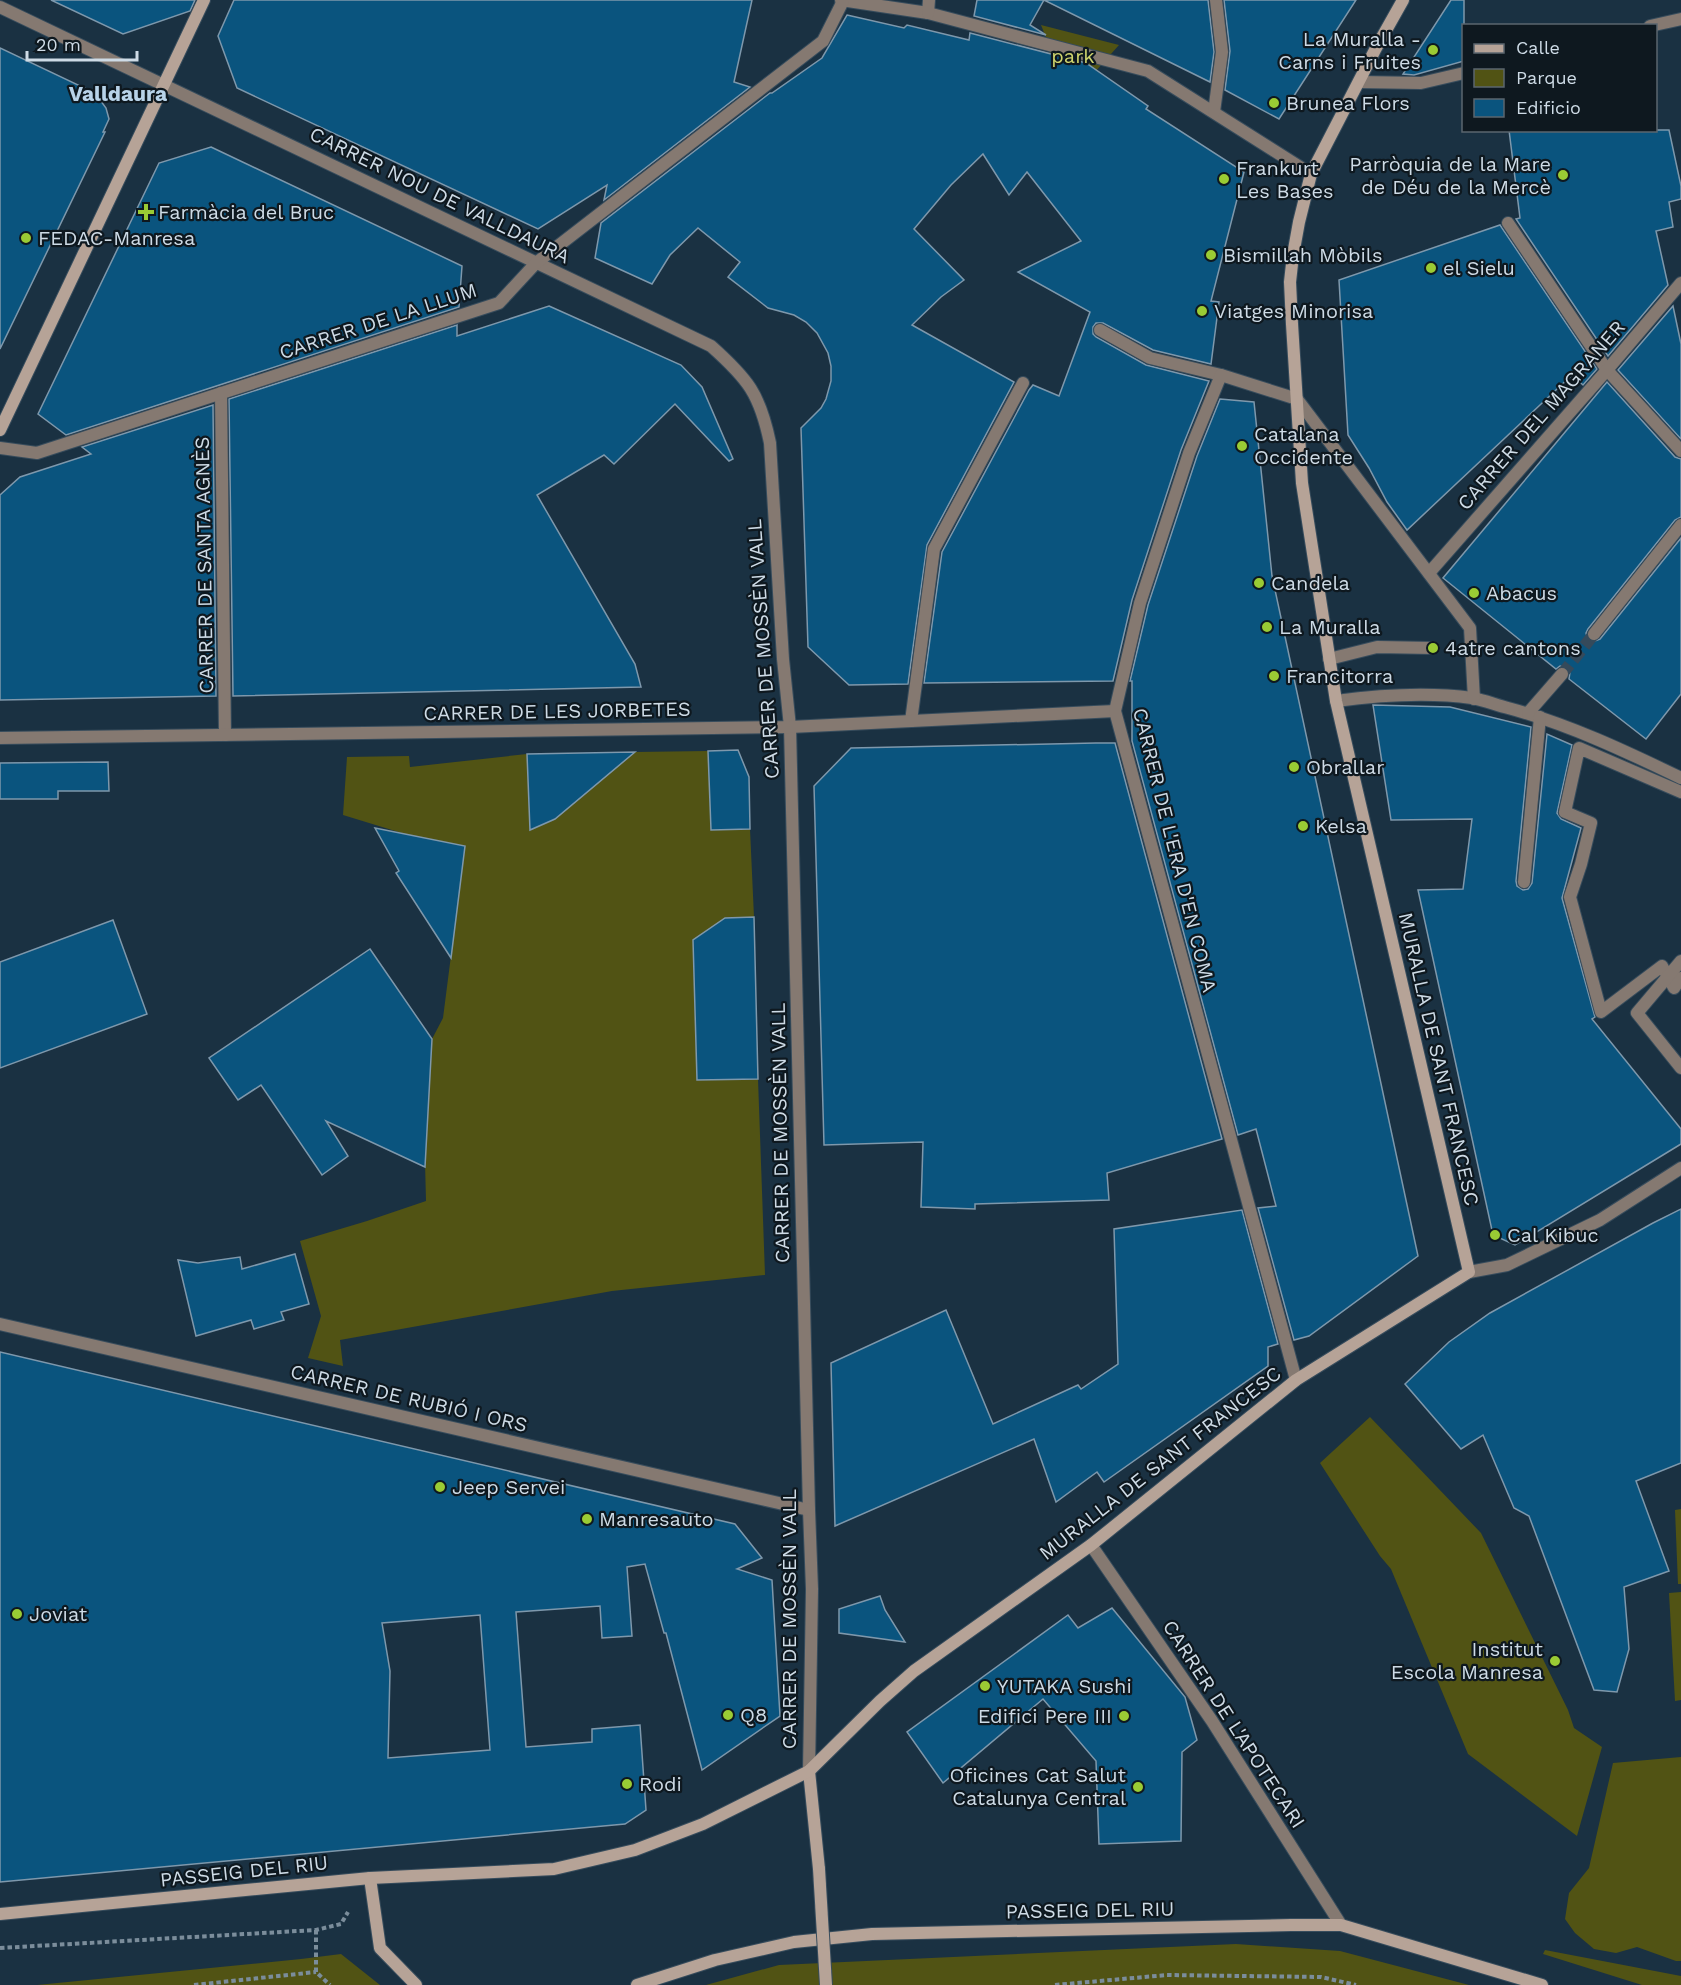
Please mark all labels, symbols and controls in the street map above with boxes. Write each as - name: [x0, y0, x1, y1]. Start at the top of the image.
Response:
- scale bar: [27, 24, 136, 62]
- legend: [1462, 24, 1657, 132]
- place label: La Muralla - Carns i Fruites: [1278, 27, 1421, 74]
- text: 20 m: [36, 34, 81, 55]
- text: Calle: [1516, 37, 1560, 58]
- marker: La Muralla - Carns i Fruites: [1426, 43, 1440, 57]
- park label: park: [1051, 44, 1095, 68]
- text: Parque: [1516, 67, 1577, 88]
- district label: Valldaura: [69, 81, 168, 106]
- place label: Brunea Flors: [1286, 91, 1410, 115]
- marker: Brunea Flors: [1267, 96, 1281, 110]
- text: Edificio: [1516, 97, 1581, 118]
- street label: CARRER NOU DE VALLDAURA: [306, 121, 574, 269]
- place label: Parròquia de la Mare de Déu de la Mercè: [1349, 152, 1551, 199]
- place label: Frankurt Les Bases: [1236, 156, 1334, 203]
- marker: Parròquia de la Mare de Déu de la Mercè: [1556, 168, 1570, 182]
- marker: Frankurt Les Bases: [1217, 172, 1231, 186]
- place label: Farmàcia del Bruc: [158, 200, 334, 224]
- marker: Farmàcia del Bruc: [139, 205, 153, 219]
- place label: FEDAC-Manresa: [38, 226, 195, 250]
- marker: FEDAC-Manresa: [19, 231, 33, 245]
- place label: Bismillah Mòbils: [1223, 243, 1383, 267]
- marker: Bismillah Mòbils: [1204, 248, 1218, 262]
- place label: el Sielu: [1443, 256, 1515, 280]
- marker: el Sielu: [1424, 261, 1438, 275]
- street label: CARRER DE LA LLUM: [276, 278, 480, 364]
- place label: Viatges Minorisa: [1214, 299, 1373, 323]
- marker: Viatges Minorisa: [1195, 304, 1209, 318]
- street label: CARRER DEL MAGRANER: [1452, 315, 1630, 515]
- place label: Catalana Occidente: [1254, 422, 1353, 469]
- street label: CARRER DE SANTA AGNÈS: [190, 436, 218, 694]
- marker: Catalana Occidente: [1235, 439, 1249, 453]
- street label: CARRER DE MOSSÈN VALL: [742, 518, 784, 780]
- place label: Candela: [1271, 571, 1350, 595]
- marker: Candela: [1252, 576, 1266, 590]
- place label: Abacus: [1486, 581, 1557, 605]
- marker: Abacus: [1467, 586, 1481, 600]
- place label: La Muralla: [1279, 615, 1381, 639]
- marker: La Muralla: [1260, 620, 1274, 634]
- place label: 4atre cantons: [1445, 636, 1581, 660]
- marker: 4atre cantons: [1426, 641, 1440, 655]
- place label: Francitorra: [1286, 664, 1393, 688]
- marker: Francitorra: [1267, 669, 1281, 683]
- street label: CARRER DE LES JORBETES: [423, 697, 691, 725]
- street label: CARRER DE L'ERA D'EN COMA: [1128, 705, 1222, 995]
- place label: Obrallar: [1306, 755, 1384, 779]
- marker: Obrallar: [1287, 760, 1301, 774]
- place label: Kelsa: [1315, 814, 1367, 838]
- marker: Kelsa: [1296, 819, 1310, 833]
- street label: MURALLA DE SANT FRANCESC: [1394, 910, 1484, 1208]
- street label: CARRER DE MOSSÈN VALL: [766, 1003, 794, 1263]
- place label: Cal Kibuc: [1507, 1223, 1599, 1247]
- marker: Cal Kibuc: [1488, 1228, 1502, 1242]
- street label: CARRER DE RUBIÓ I ORS: [288, 1359, 530, 1437]
- street label: MURALLA DE SANT FRANCESC: [1034, 1361, 1286, 1565]
- place label: Jeep Servei: [452, 1475, 565, 1499]
- marker: Jeep Servei: [433, 1480, 447, 1494]
- street label: CARRER DE MOSSÈN VALL: [777, 1489, 801, 1749]
- place label: Manresauto: [599, 1507, 714, 1531]
- marker: Manresauto: [580, 1512, 594, 1526]
- place label: Joviat: [29, 1602, 88, 1626]
- marker: Joviat: [10, 1607, 24, 1621]
- street label: CARRER DE L'APOTECARI: [1158, 1615, 1310, 1833]
- place label: Institut Escola Manresa: [1391, 1637, 1544, 1684]
- marker: Institut Escola Manresa: [1548, 1654, 1562, 1668]
- place label: YUTAKA Sushi: [997, 1674, 1132, 1698]
- marker: YUTAKA Sushi: [978, 1679, 992, 1693]
- place label: Q8: [740, 1703, 767, 1727]
- place label: Edifici Pere III: [978, 1704, 1112, 1728]
- marker: Q8: [721, 1708, 735, 1722]
- marker: Edifici Pere III: [1117, 1709, 1131, 1723]
- place label: Oficines Cat Salut Catalunya Central: [949, 1763, 1127, 1810]
- place label: Rodi: [639, 1772, 682, 1796]
- marker: Rodi: [620, 1777, 634, 1791]
- marker: Oficines Cat Salut Catalunya Central: [1131, 1780, 1145, 1794]
- street label: PASSEIG DEL RIU: [159, 1850, 329, 1892]
- street label: PASSEIG DEL RIU: [1005, 1897, 1175, 1923]

